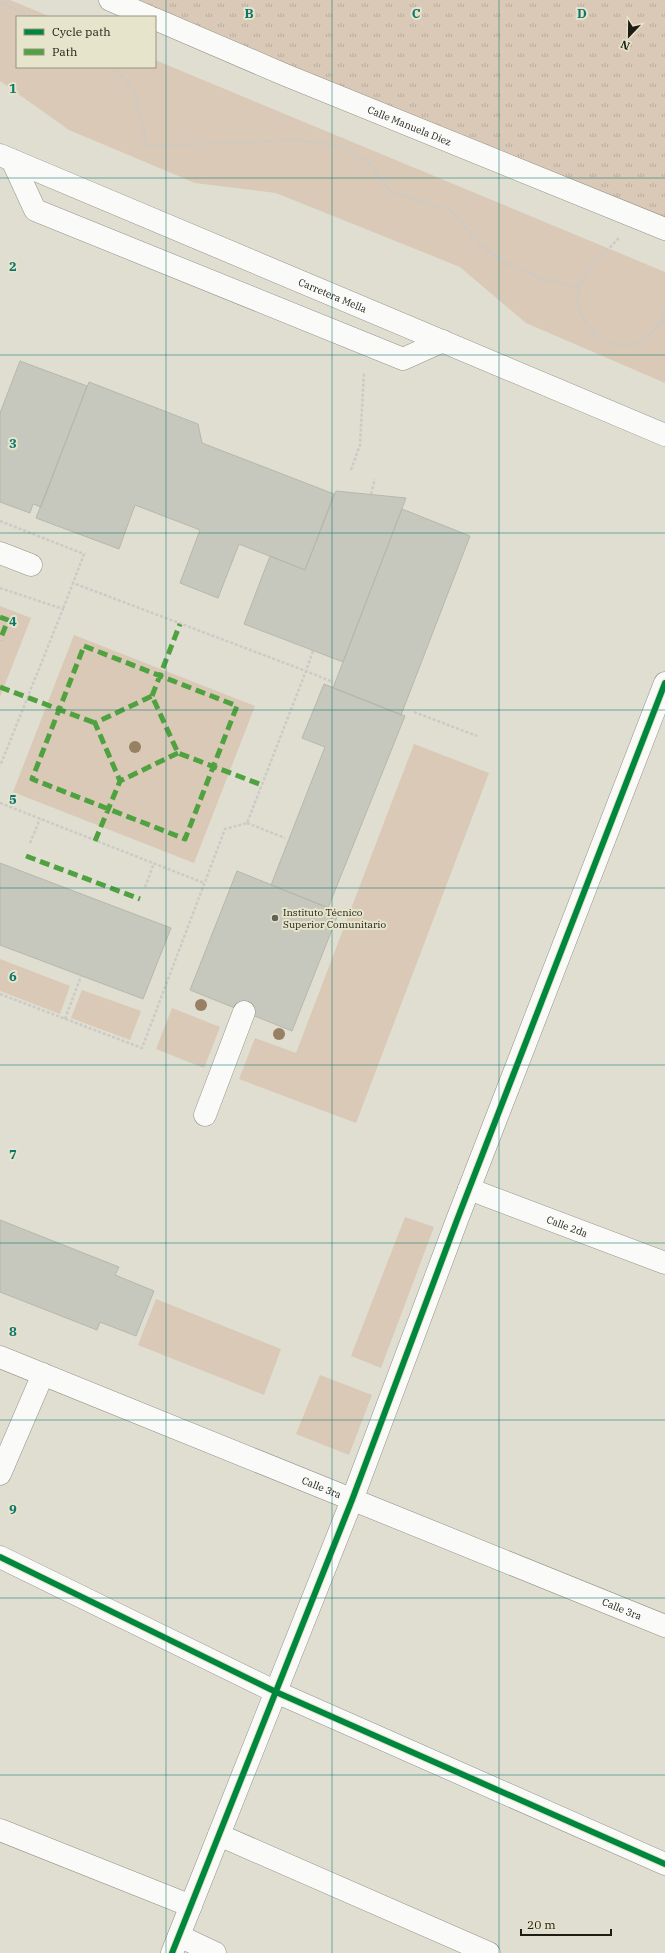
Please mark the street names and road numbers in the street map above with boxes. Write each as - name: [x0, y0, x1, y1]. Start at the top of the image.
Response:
- street label: Calle Manuela Diez: [366, 103, 453, 148]
- street label: Carretera Mella: [297, 275, 369, 315]
- street label: Calle 2da: [545, 1212, 590, 1240]
- street label: Calle 3ra: [300, 1473, 344, 1501]
- street label: Calle 3ra: [600, 1595, 644, 1623]

